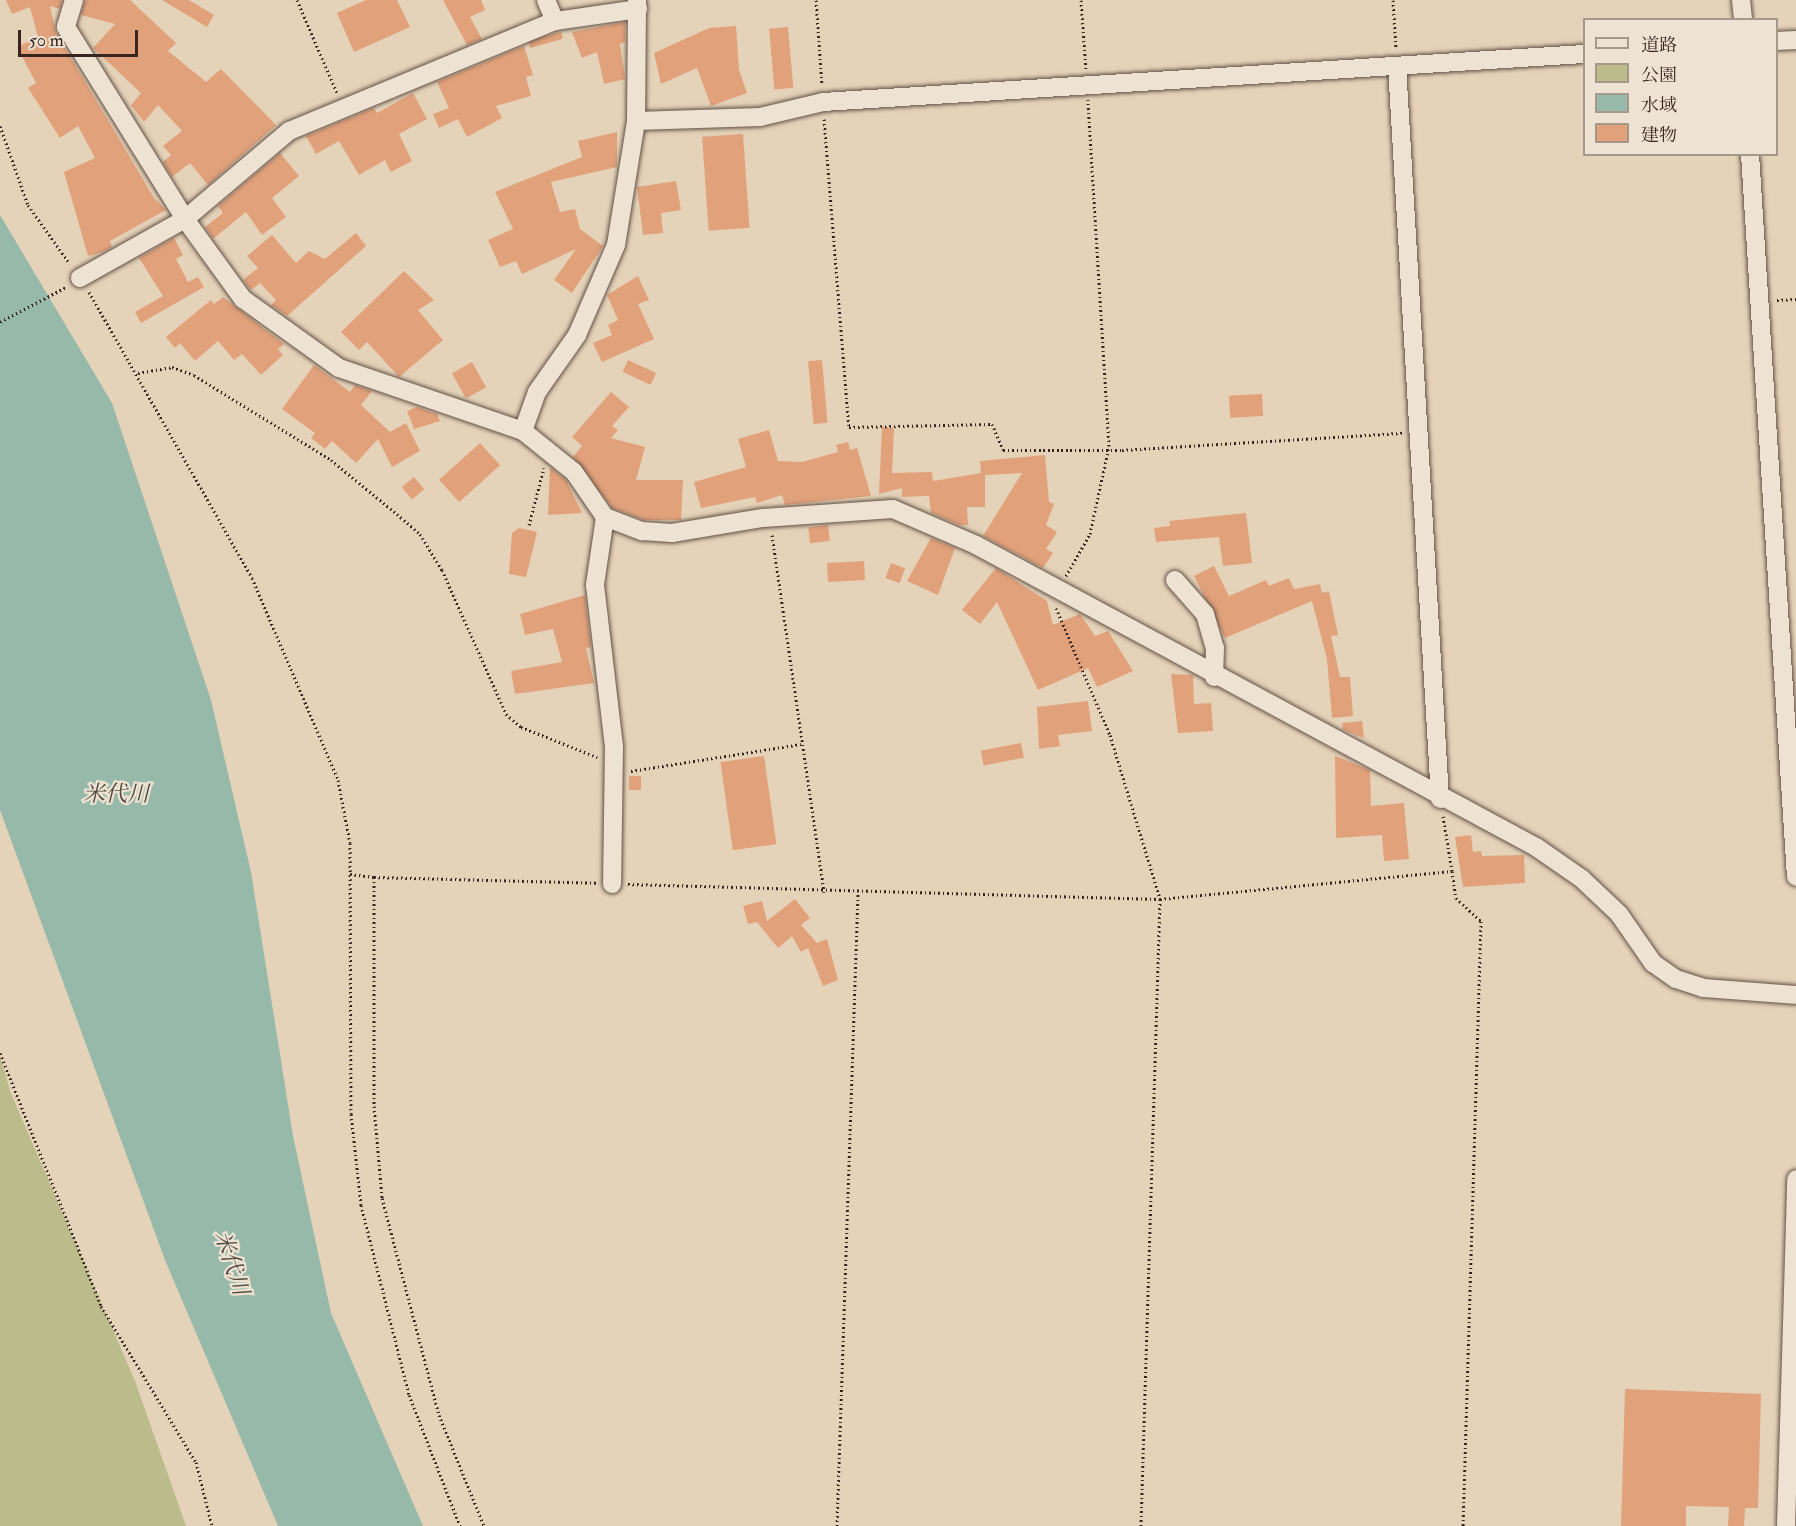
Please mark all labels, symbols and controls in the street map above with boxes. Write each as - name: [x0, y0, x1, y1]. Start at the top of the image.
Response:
- scale bar: [21, 18, 141, 56]
- legend: [1583, 18, 1778, 156]
- text: 50 m: [29, 29, 64, 52]
- text: 道路: [1641, 34, 1677, 57]
- text: 公園: [1641, 64, 1677, 87]
- text: 水域: [1641, 94, 1677, 117]
- text: 建物: [1641, 124, 1677, 147]
- water label: 米代川: [83, 782, 149, 808]
- water label: 米代川: [208, 1228, 254, 1298]

